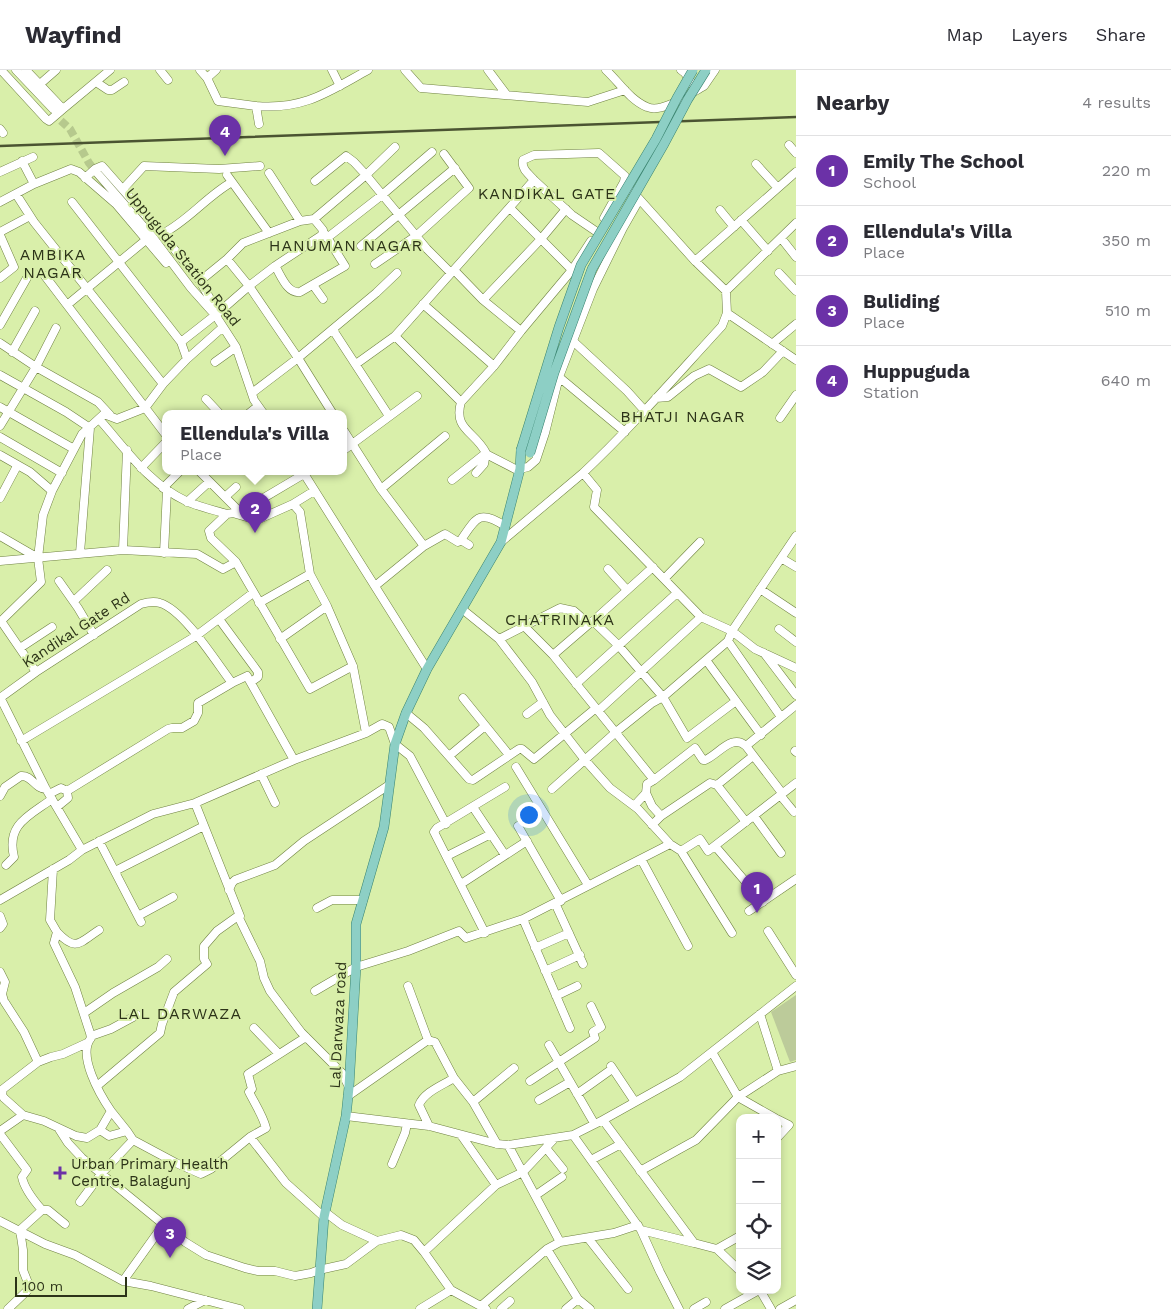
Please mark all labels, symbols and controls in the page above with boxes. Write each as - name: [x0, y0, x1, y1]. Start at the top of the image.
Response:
- text: Wayfind: [25, 21, 121, 49]
- text: Map: [946, 24, 983, 45]
- text: Layers: [1011, 24, 1068, 45]
- text: Share: [1096, 24, 1146, 45]
- text: Nearby: [816, 90, 889, 115]
- text: 4 results: [1082, 93, 1151, 112]
- pin: 4: [209, 115, 241, 156]
- text: Emily The School: [863, 150, 1024, 173]
- text: 1: [829, 161, 835, 180]
- text: 220 m: [1102, 161, 1151, 180]
- text: School: [863, 173, 916, 192]
- street label: Uppuguda Station Road: [122, 184, 244, 330]
- district label: KANDIKAL GATE: [478, 184, 616, 203]
- text: Ellendula's Villa: [863, 220, 1012, 243]
- text: 2: [827, 231, 837, 250]
- text: 350 m: [1102, 231, 1151, 250]
- district label: HANUMAN NAGAR: [269, 236, 423, 255]
- text: Place: [863, 243, 905, 262]
- district label: AMBIKA NAGAR: [20, 245, 86, 282]
- text: Buliding: [863, 290, 939, 313]
- text: 3: [827, 301, 837, 320]
- text: 510 m: [1105, 301, 1151, 320]
- text: Place: [863, 313, 905, 332]
- text: Huppuguda: [863, 360, 970, 383]
- text: 4: [827, 371, 837, 390]
- text: 640 m: [1101, 371, 1151, 390]
- text: Station: [863, 383, 919, 402]
- district label: BHATJI NAGAR: [620, 407, 746, 426]
- popup: [162, 410, 347, 475]
- text: Ellendula's Villa: [180, 422, 329, 445]
- text: Place: [180, 445, 222, 464]
- pin: 2: [239, 492, 271, 533]
- street label: Kandikal Gate Rd: [19, 588, 133, 672]
- district label: CHATRINAKA: [505, 610, 615, 629]
- your location: [516, 802, 542, 828]
- pin: 1: [741, 872, 773, 913]
- street label: Lal Darwaza road: [326, 961, 350, 1089]
- district label: LAL DARWAZA: [118, 1004, 242, 1023]
- map controls: [736, 1114, 781, 1294]
- button: +: [736, 1114, 781, 1159]
- place label: Urban Primary Health Centre, Balagunj: [71, 1155, 229, 1190]
- button: −: [736, 1159, 781, 1204]
- marker: Urban Primary Health Centre, Balagunj: [53, 1166, 67, 1180]
- button: locate: [736, 1204, 781, 1249]
- pin: 3: [154, 1217, 186, 1258]
- button: layers: [736, 1249, 781, 1294]
- scale bar: [15, 1274, 128, 1297]
- text: 100 m: [22, 1278, 63, 1294]

